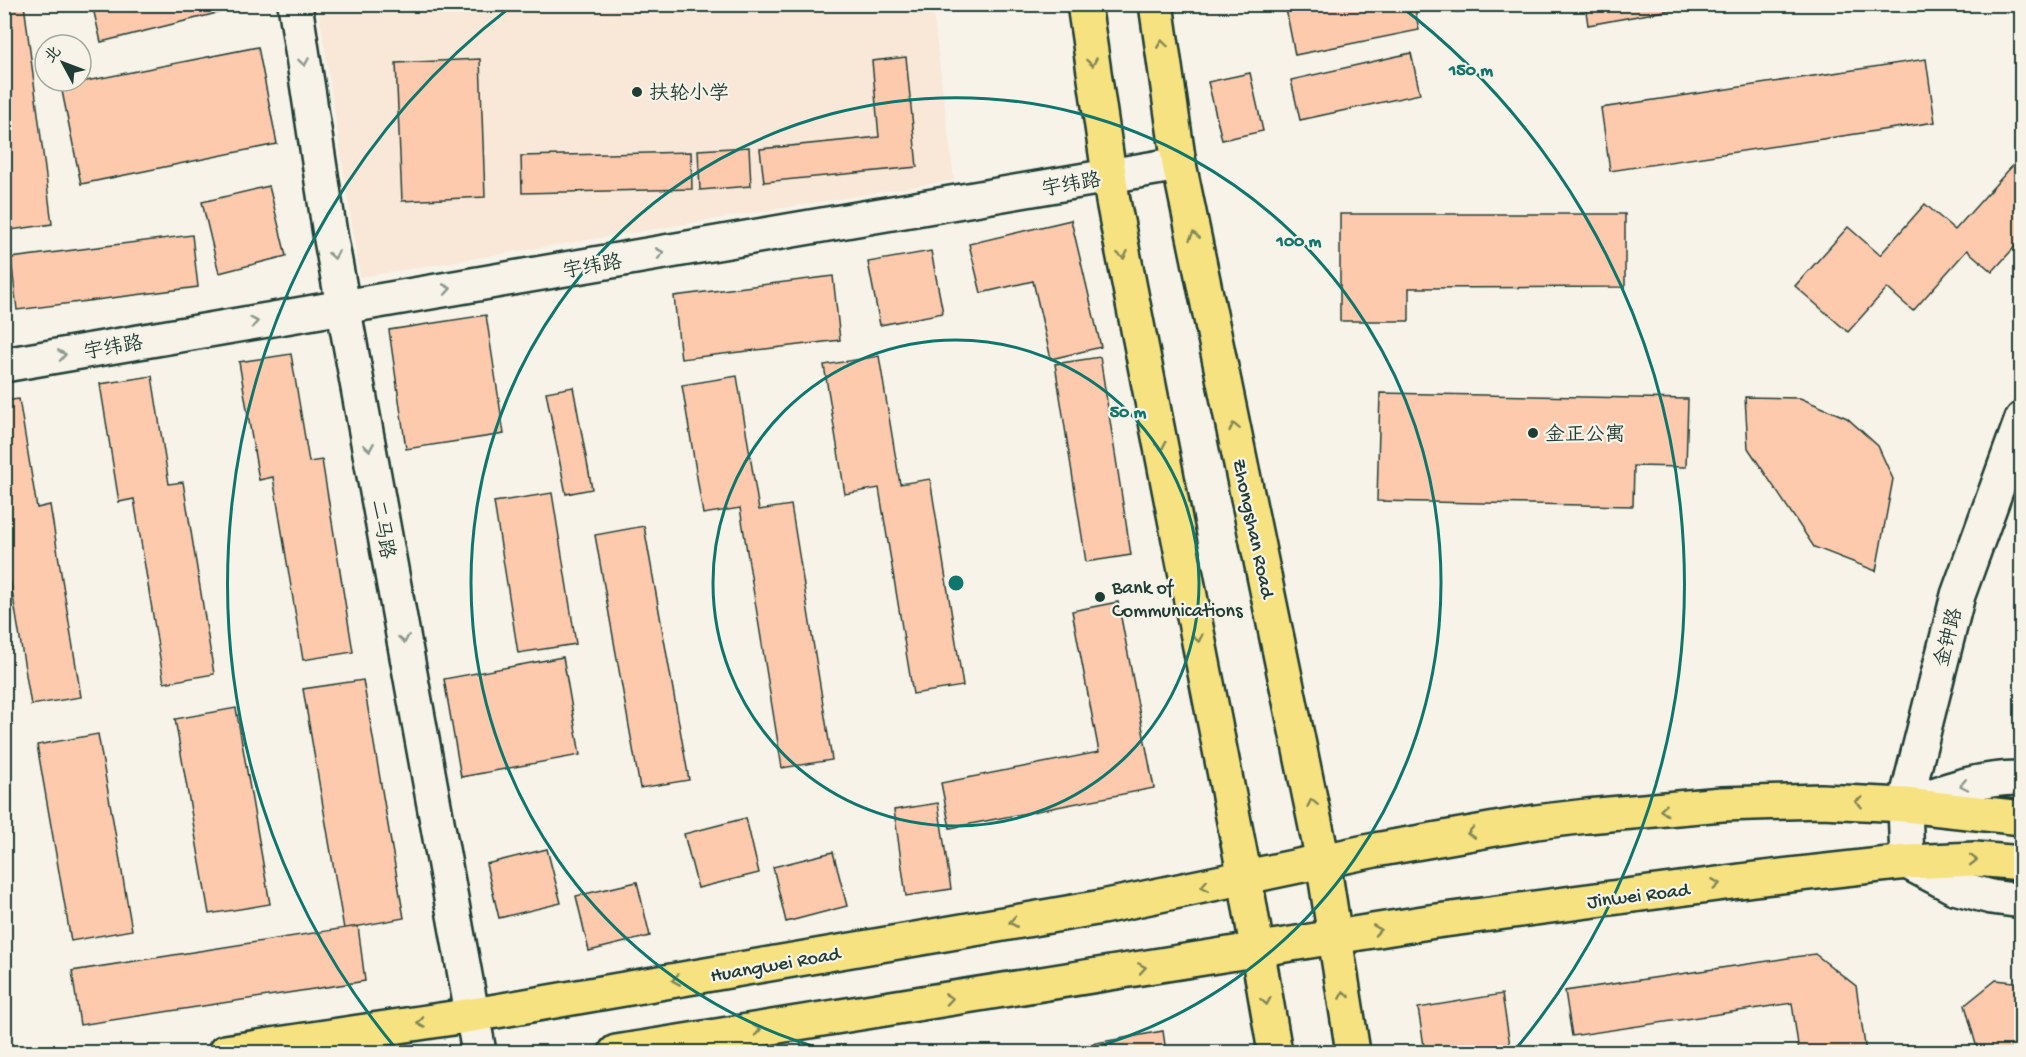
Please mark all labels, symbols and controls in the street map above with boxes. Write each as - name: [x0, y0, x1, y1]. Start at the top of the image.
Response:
- north arrow: [33, 33, 93, 93]
- one-way arrow: [1157, 39, 1169, 49]
- text: 北: [41, 43, 67, 68]
- one-way arrow: [297, 58, 309, 67]
- one-way arrow: [1086, 58, 1098, 67]
- text: 150 m: [1448, 61, 1493, 82]
- place label: 扶轮小学: [649, 82, 729, 107]
- marker: 扶轮小学: [630, 85, 644, 99]
- street label: 宇纬路: [1040, 168, 1104, 203]
- one-way arrow: [1188, 232, 1201, 242]
- text: 100 m: [1276, 232, 1322, 253]
- one-way arrow: [654, 247, 664, 260]
- one-way arrow: [327, 250, 340, 260]
- street label: 宇纬路: [561, 250, 625, 285]
- one-way arrow: [1116, 250, 1129, 260]
- one-way arrow: [441, 283, 451, 296]
- one-way arrow: [249, 316, 259, 329]
- street label: 宇纬路: [82, 331, 146, 366]
- one-way arrow: [58, 349, 67, 361]
- text: 50 m: [1110, 403, 1147, 424]
- one-way arrow: [1228, 423, 1241, 433]
- place label: 金正公寓: [1545, 423, 1625, 448]
- marker: 金正公寓: [1526, 426, 1540, 440]
- one-way arrow: [362, 441, 375, 451]
- one-way arrow: [1154, 441, 1167, 451]
- street label: Zhongshan Road: [1226, 457, 1278, 603]
- street label: 二马路: [364, 498, 399, 562]
- centre of rings: [946, 573, 966, 593]
- place label: Bank of Communications: [1111, 578, 1243, 624]
- marker: Bank of Communications: [1093, 590, 1107, 604]
- street label: 金钟路: [1930, 605, 1969, 670]
- one-way arrow: [1191, 632, 1204, 642]
- one-way arrow: [397, 633, 410, 643]
- one-way arrow: [1959, 777, 1969, 790]
- one-way arrow: [1854, 796, 1863, 809]
- one-way arrow: [1306, 799, 1319, 809]
- one-way arrow: [1660, 803, 1669, 816]
- one-way arrow: [1466, 826, 1476, 839]
- one-way arrow: [1968, 854, 1977, 866]
- one-way arrow: [1200, 879, 1210, 892]
- one-way arrow: [1711, 879, 1721, 891]
- street label: Jinwei Road: [1586, 880, 1693, 915]
- one-way arrow: [1008, 916, 1018, 928]
- one-way arrow: [1372, 924, 1382, 936]
- street label: Huangwei Road: [709, 943, 845, 989]
- one-way arrow: [1137, 962, 1147, 974]
- one-way arrow: [671, 973, 681, 986]
- one-way arrow: [1339, 990, 1351, 999]
- one-way arrow: [945, 993, 954, 1005]
- one-way arrow: [1259, 995, 1272, 1005]
- one-way arrow: [417, 1016, 426, 1028]
- one-way arrow: [752, 1024, 762, 1036]

